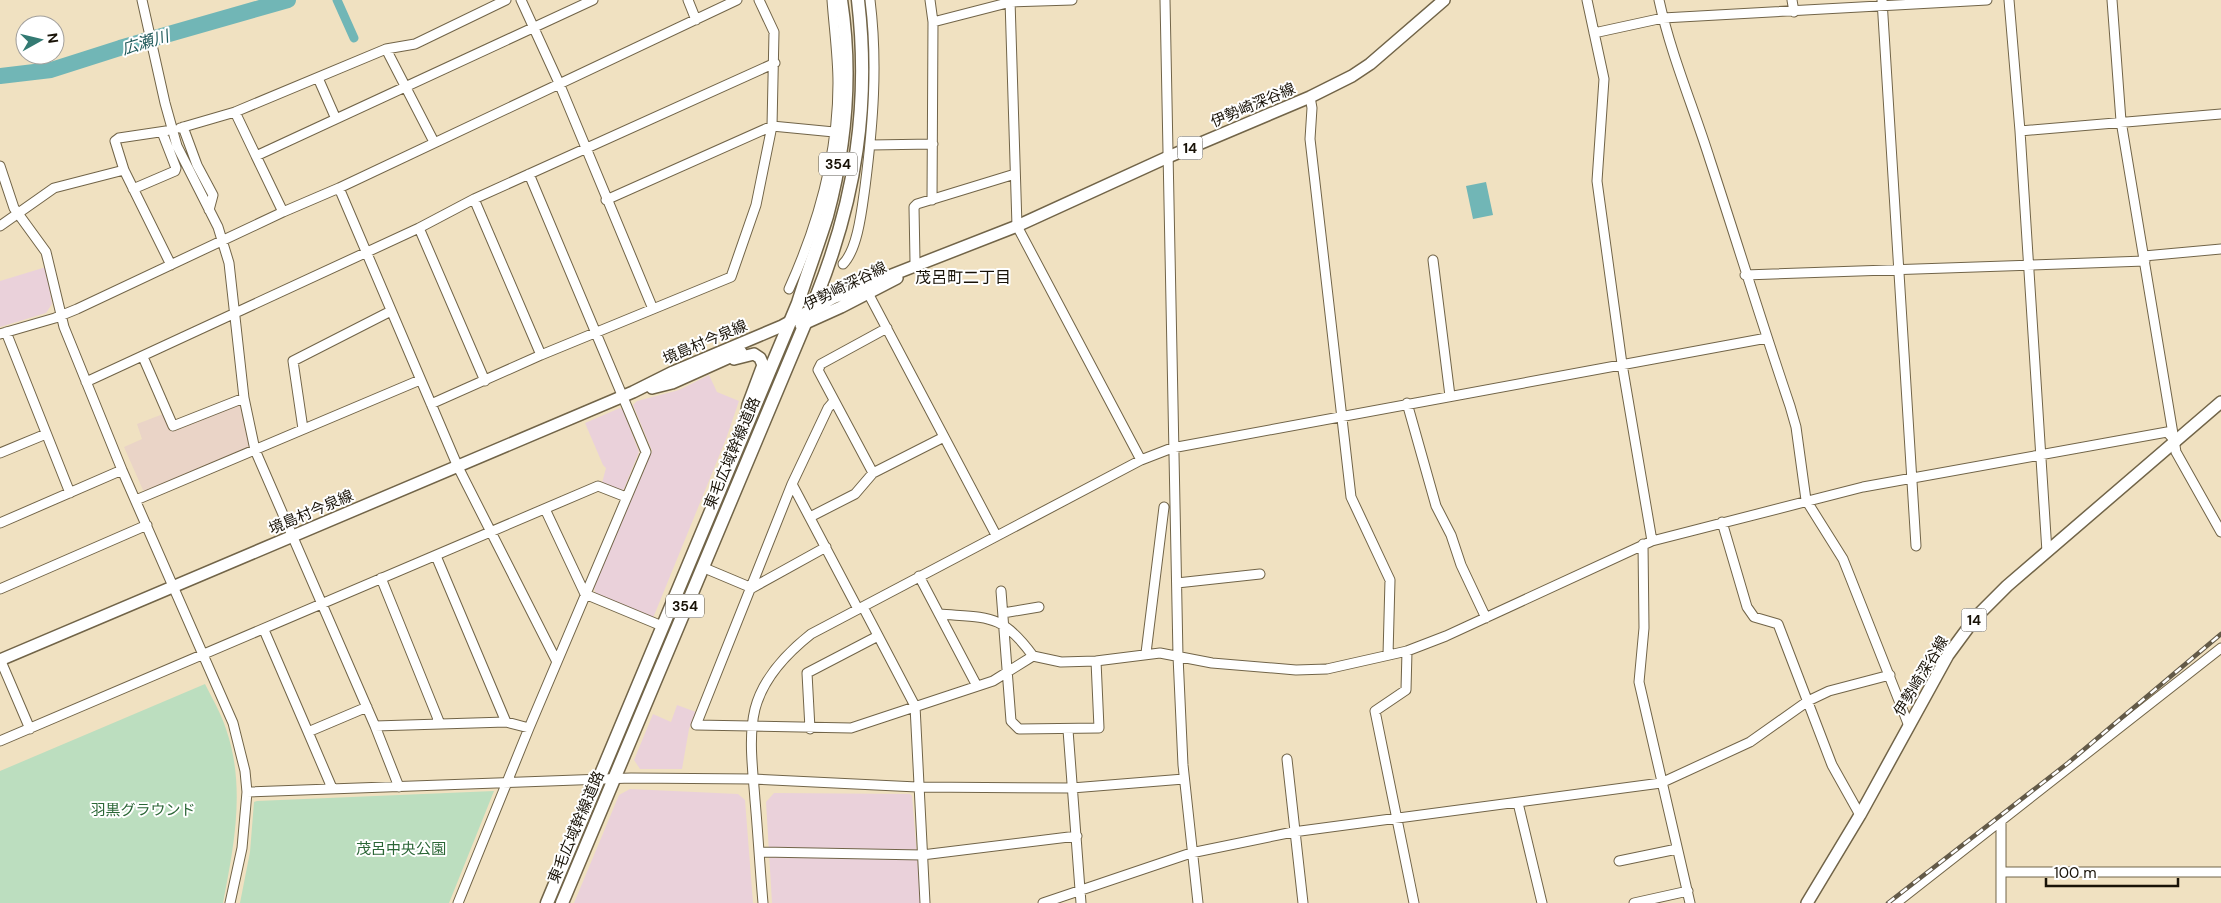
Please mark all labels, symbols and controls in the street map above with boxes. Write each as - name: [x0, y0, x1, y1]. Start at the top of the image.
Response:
- north arrow: [15, 15, 65, 65]
- water label: 広瀬川: [119, 25, 173, 60]
- text: N: [43, 32, 62, 45]
- street label: 伊勢崎深谷線: [1208, 78, 1298, 132]
- road number: 14: [1178, 136, 1202, 160]
- road number: 354: [819, 152, 857, 175]
- street label: 伊勢崎深谷線: [800, 257, 890, 315]
- district label: 茂呂町二丁目: [915, 267, 1011, 288]
- street label: 境島村今泉線: [660, 315, 750, 369]
- street label: 東毛広域幹線道路: [699, 394, 765, 512]
- street label: 境島村今泉線: [266, 485, 356, 539]
- road number: 354: [666, 594, 704, 618]
- road number: 14: [1962, 608, 1986, 632]
- street label: 伊勢崎深谷線: [1889, 632, 1953, 720]
- street label: 東毛広域幹線道路: [543, 768, 609, 886]
- park label: 羽黒グラウンド: [90, 800, 196, 820]
- park label: 茂呂中央公園: [356, 839, 446, 859]
- scale bar: [2046, 856, 2178, 888]
- text: 100 m: [2054, 863, 2097, 883]

